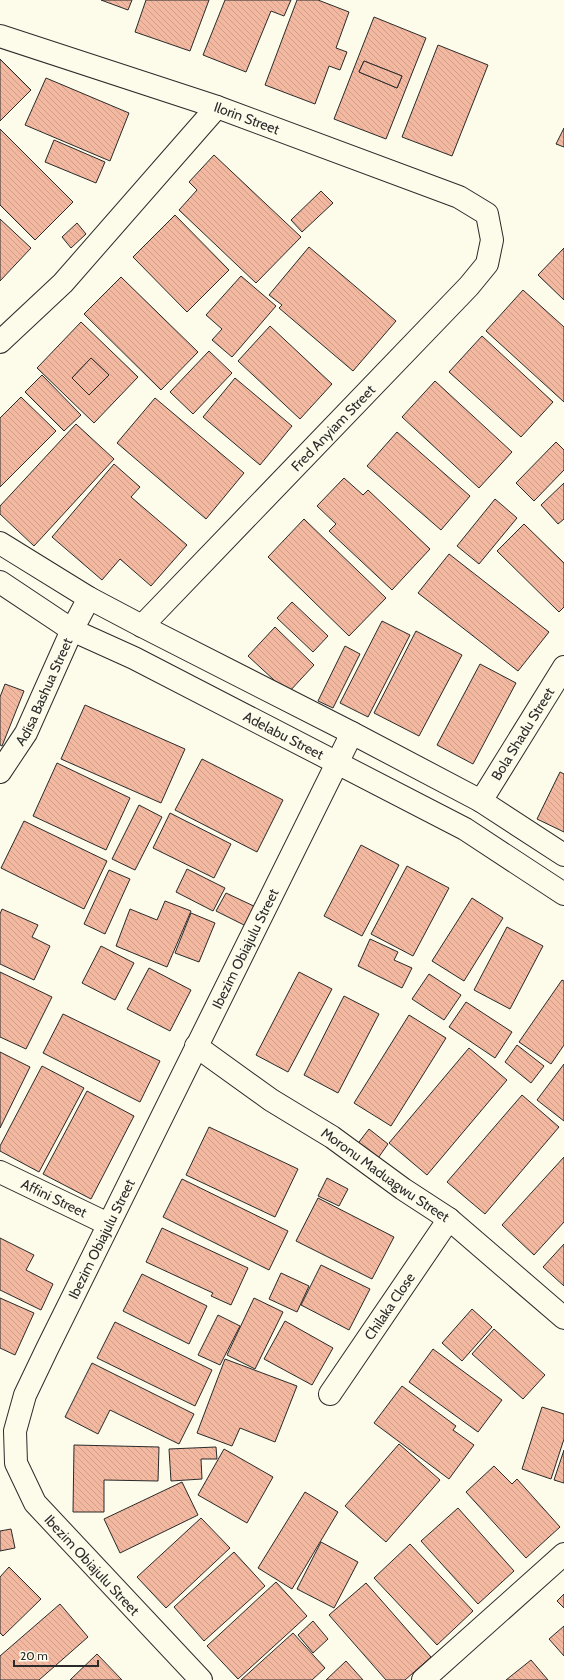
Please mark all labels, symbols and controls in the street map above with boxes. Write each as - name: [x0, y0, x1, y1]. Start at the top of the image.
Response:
- street label: Ilorin Street: [212, 98, 282, 139]
- street label: Fred Anyiam Street: [287, 381, 379, 475]
- street label: Adisa Bashua Street: [11, 635, 77, 749]
- street label: Bola Shadu Street: [487, 684, 558, 784]
- street label: Adelabu Street: [241, 707, 327, 764]
- street label: Ibezim Obiajulu Street: [208, 885, 283, 1012]
- street label: Moronu Maduagwu Street: [318, 1124, 453, 1226]
- street label: Affini Street: [18, 1175, 90, 1222]
- street label: Ibezim Obiajulu Street: [64, 1176, 139, 1302]
- street label: Chilaka Close: [360, 1269, 419, 1344]
- street label: Ibezim Obiajulu Street: [41, 1511, 144, 1619]
- scale bar: [14, 1642, 98, 1668]
- text: 20 m: [20, 1648, 48, 1663]

